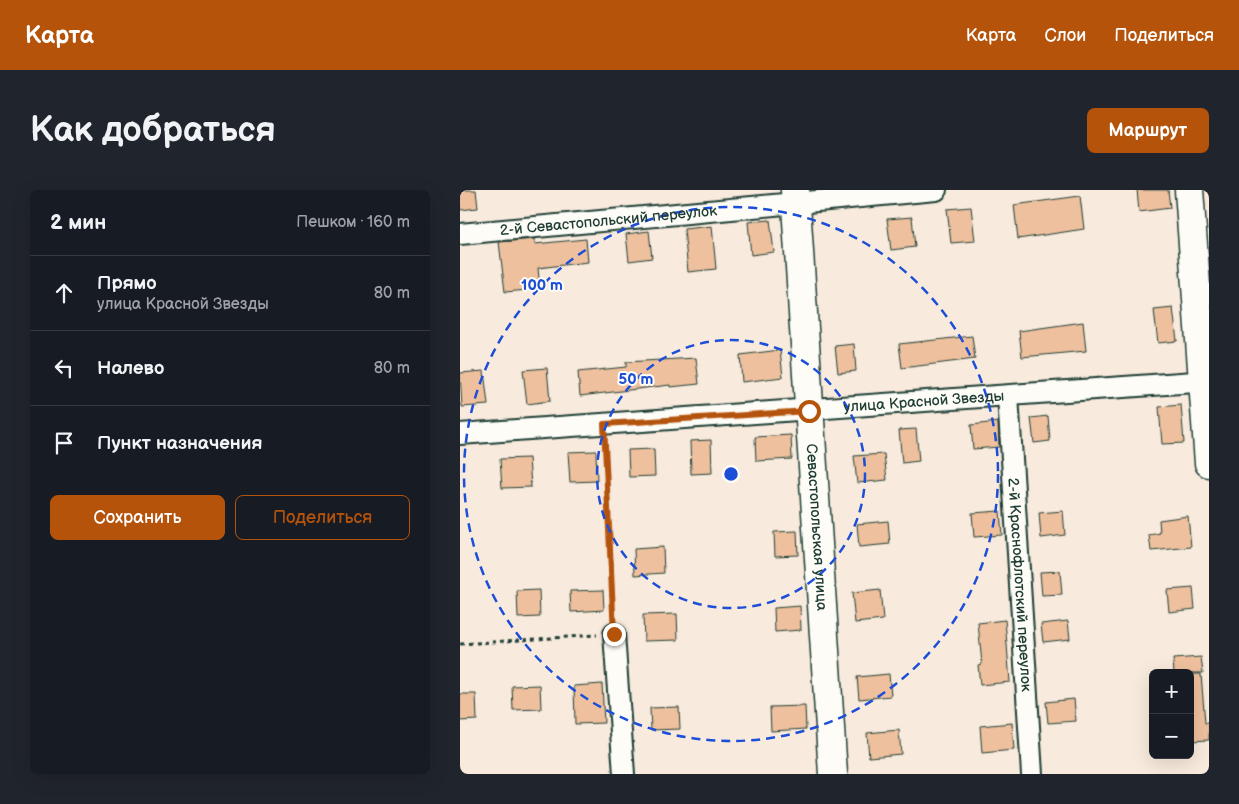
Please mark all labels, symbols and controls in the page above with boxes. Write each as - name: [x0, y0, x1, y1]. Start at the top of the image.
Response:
- text: Карта: [25, 21, 94, 50]
- text: Карта: [966, 25, 1016, 46]
- text: Слои: [1044, 25, 1086, 46]
- text: Поделиться: [1114, 25, 1214, 46]
- button: Маршрут: [1087, 108, 1209, 153]
- text: Как добраться: [30, 109, 276, 152]
- street label: 2-й Севастопольский переулок: [499, 201, 718, 240]
- text: 2 мин: [50, 210, 106, 235]
- text: Пешком · 160 m: [296, 213, 410, 232]
- text: Прямо: [97, 272, 157, 295]
- text: 100 m: [521, 276, 563, 295]
- icon: ahead: [50, 279, 78, 307]
- text: 80 m: [374, 284, 410, 303]
- text: улица Красной Звезды: [97, 295, 269, 314]
- icon: left: [50, 354, 78, 382]
- text: Налево: [97, 357, 164, 380]
- text: 80 m: [374, 359, 410, 378]
- text: 50 m: [619, 370, 654, 389]
- street label: улица Красной Звезды: [843, 387, 1005, 417]
- route start: [798, 400, 821, 423]
- icon: arrive: [50, 429, 78, 457]
- text: Пункт назначения: [97, 432, 262, 455]
- street label: Севастопольская улица: [802, 443, 831, 612]
- centre of rings: [722, 465, 740, 483]
- street label: 2-й Краснофлотский переулок: [1003, 477, 1036, 692]
- button: Сохранить: [50, 495, 225, 540]
- button: Поделиться: [235, 495, 410, 540]
- route end: [603, 623, 626, 646]
- map controls: [1149, 669, 1194, 759]
- button: +: [1149, 669, 1194, 714]
- button: −: [1149, 714, 1194, 759]

